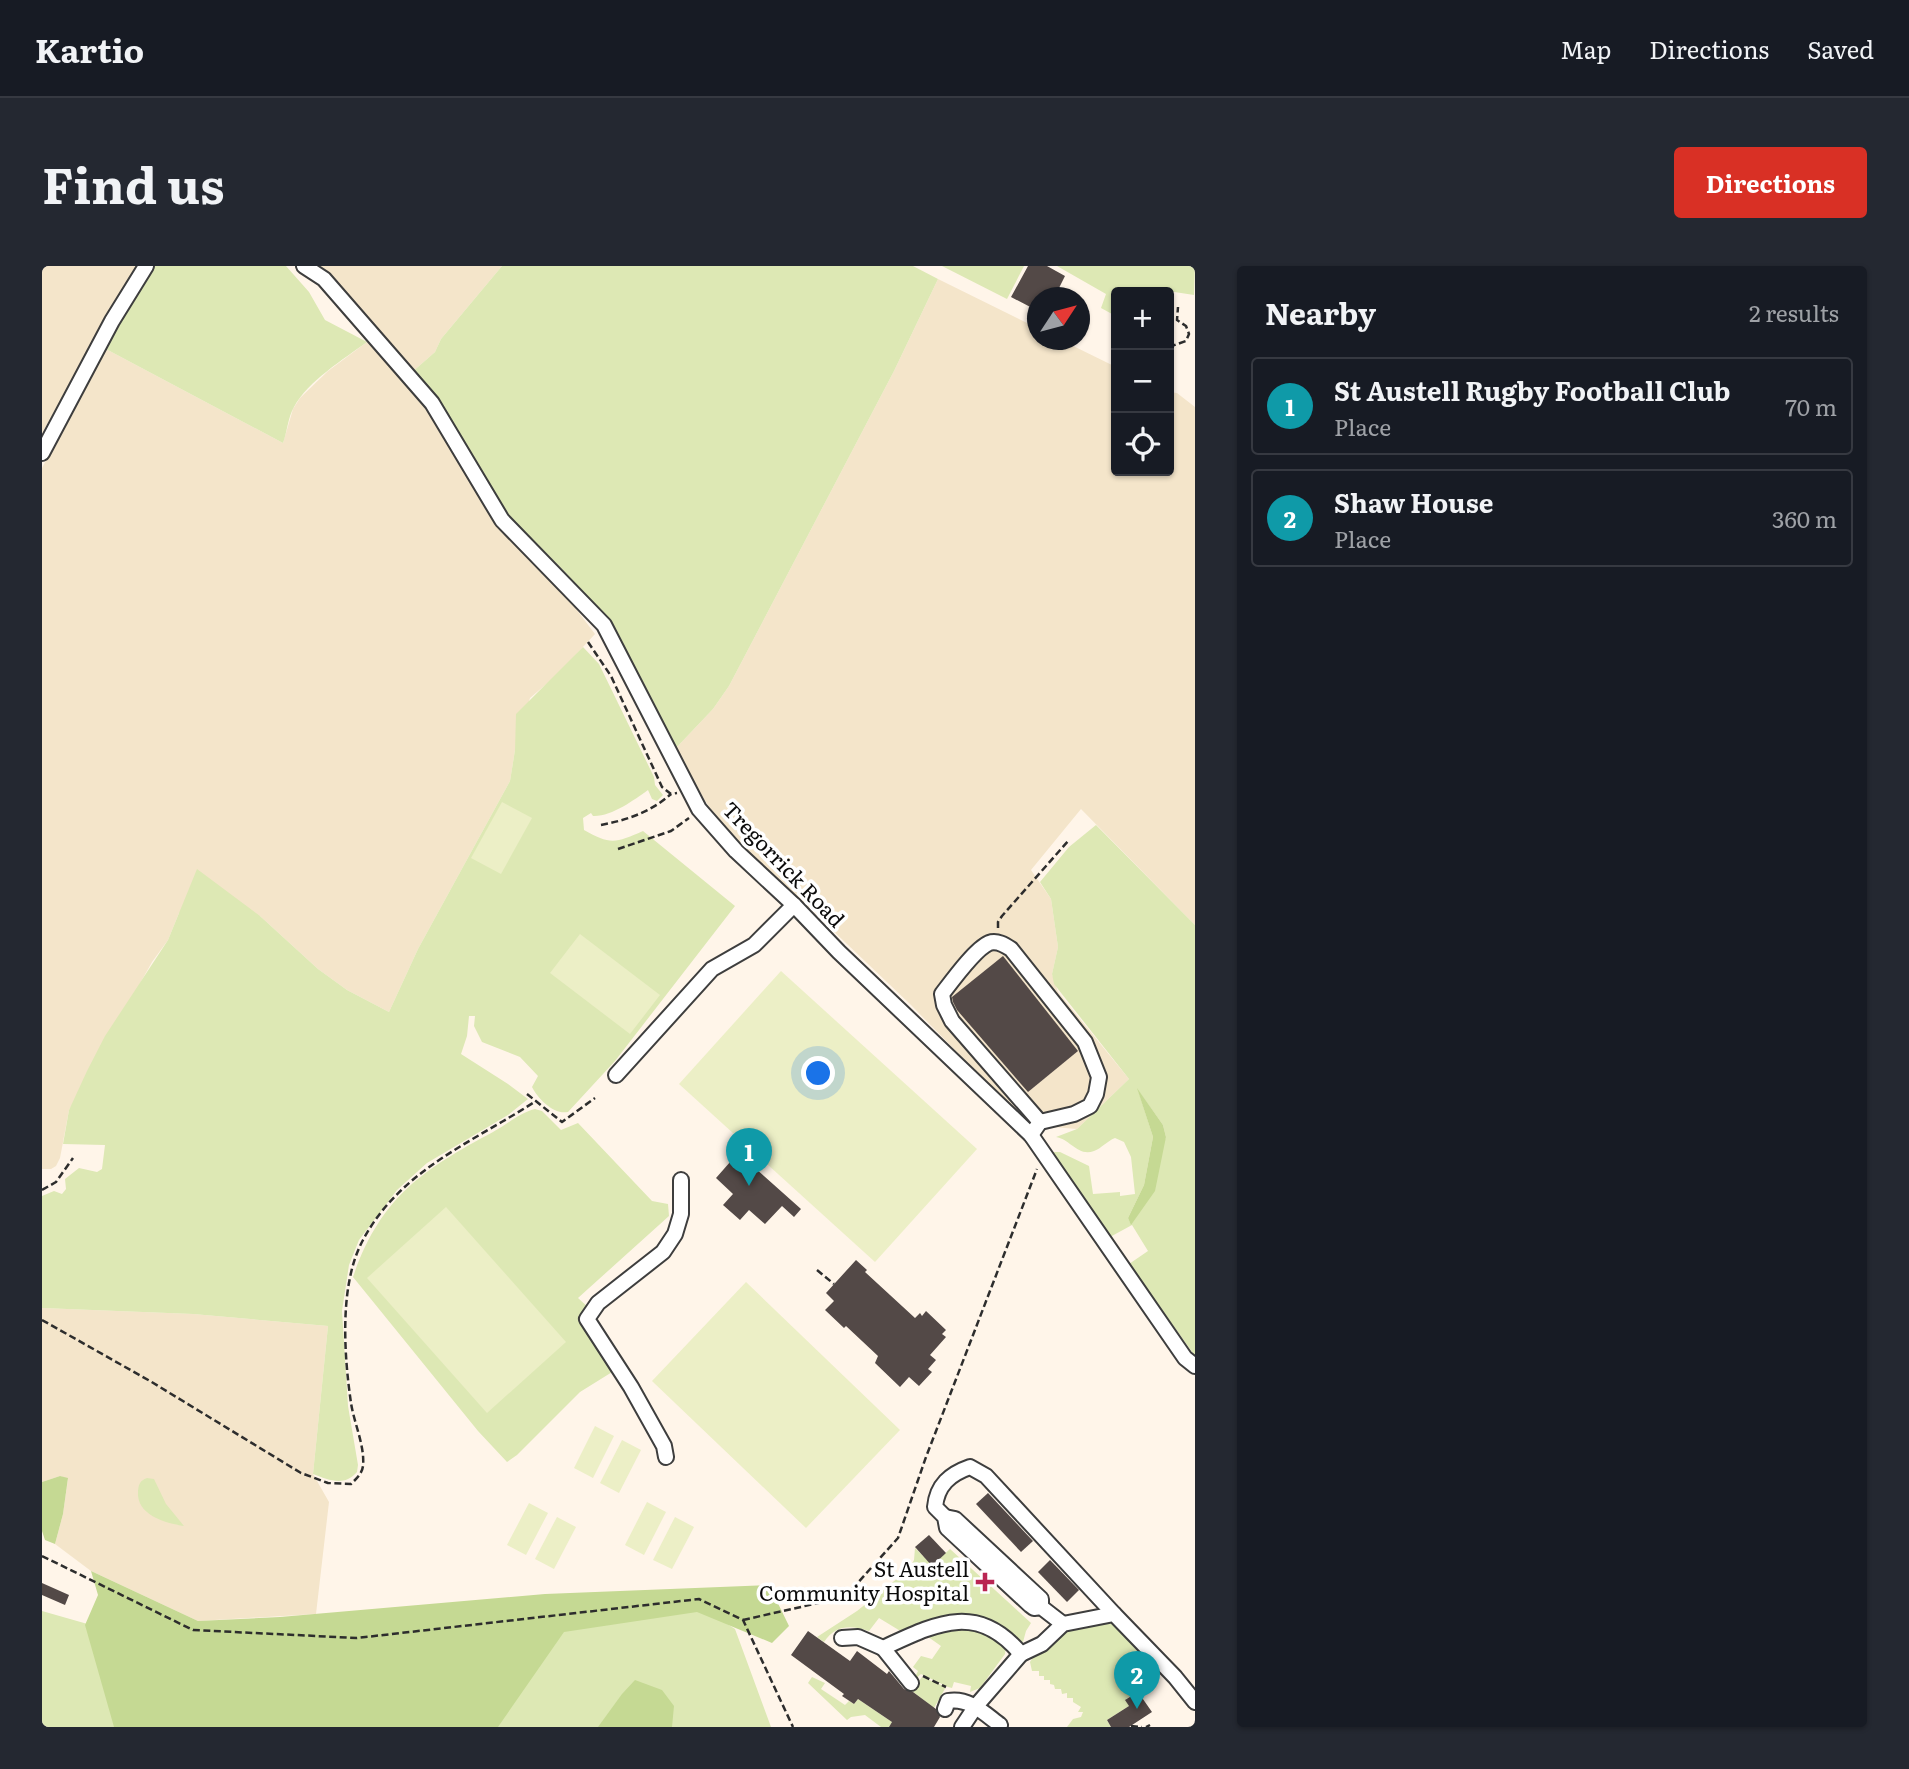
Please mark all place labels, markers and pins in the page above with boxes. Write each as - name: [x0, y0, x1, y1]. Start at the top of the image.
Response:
- pin: 1: [726, 1128, 772, 1186]
- place label: St Austell Community Hospital: [759, 1552, 969, 1607]
- marker: St Austell Community Hospital: [975, 1572, 995, 1592]
- pin: 2: [1114, 1651, 1160, 1709]

